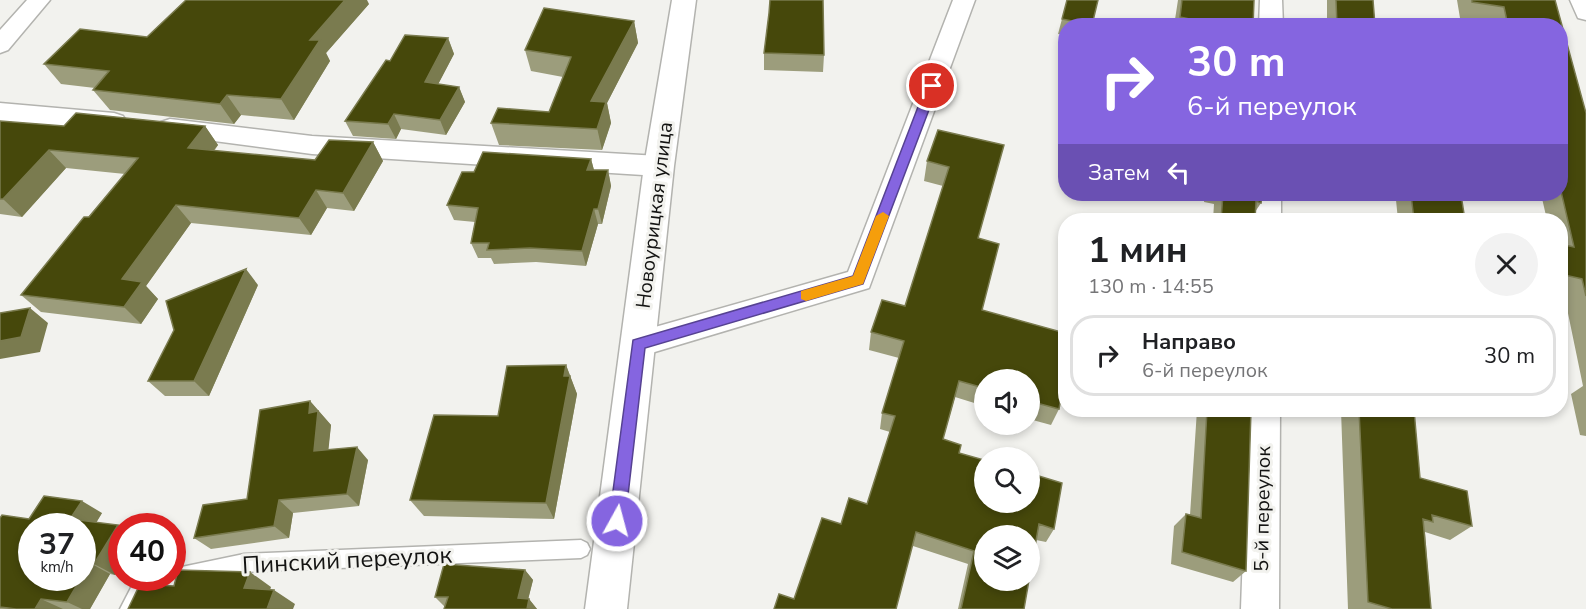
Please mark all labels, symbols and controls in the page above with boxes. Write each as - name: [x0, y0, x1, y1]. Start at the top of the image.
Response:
- text: 30 m: [1187, 34, 1286, 91]
- icon: right: [1088, 42, 1166, 120]
- pin: [906, 60, 957, 111]
- icon: arrive: [915, 69, 948, 102]
- text: 6-й переулок: [1187, 88, 1357, 125]
- street label: Новоурицкая улица: [630, 120, 679, 310]
- icon: left: [1162, 156, 1195, 189]
- text: Затем: [1088, 158, 1150, 188]
- text: 1 мин: [1088, 226, 1188, 275]
- button: close: [1475, 233, 1538, 296]
- text: 130 m · 14:55: [1088, 273, 1214, 300]
- text: Направо: [1142, 327, 1236, 357]
- icon: right: [1091, 339, 1124, 372]
- text: 30 m: [1484, 341, 1535, 371]
- text: 6-й переулок: [1142, 357, 1268, 384]
- map controls: [974, 369, 1040, 591]
- button: sound: [974, 369, 1040, 435]
- street label: 5-й переулок: [1248, 446, 1277, 572]
- button: search: [974, 447, 1040, 513]
- position arrow: [585, 489, 649, 553]
- speed limit sign: 40: [108, 513, 186, 591]
- text: 37: [39, 524, 75, 565]
- button: layers: [974, 525, 1040, 591]
- street label: Пинский переулок: [241, 538, 453, 581]
- text: km/h: [40, 557, 74, 577]

